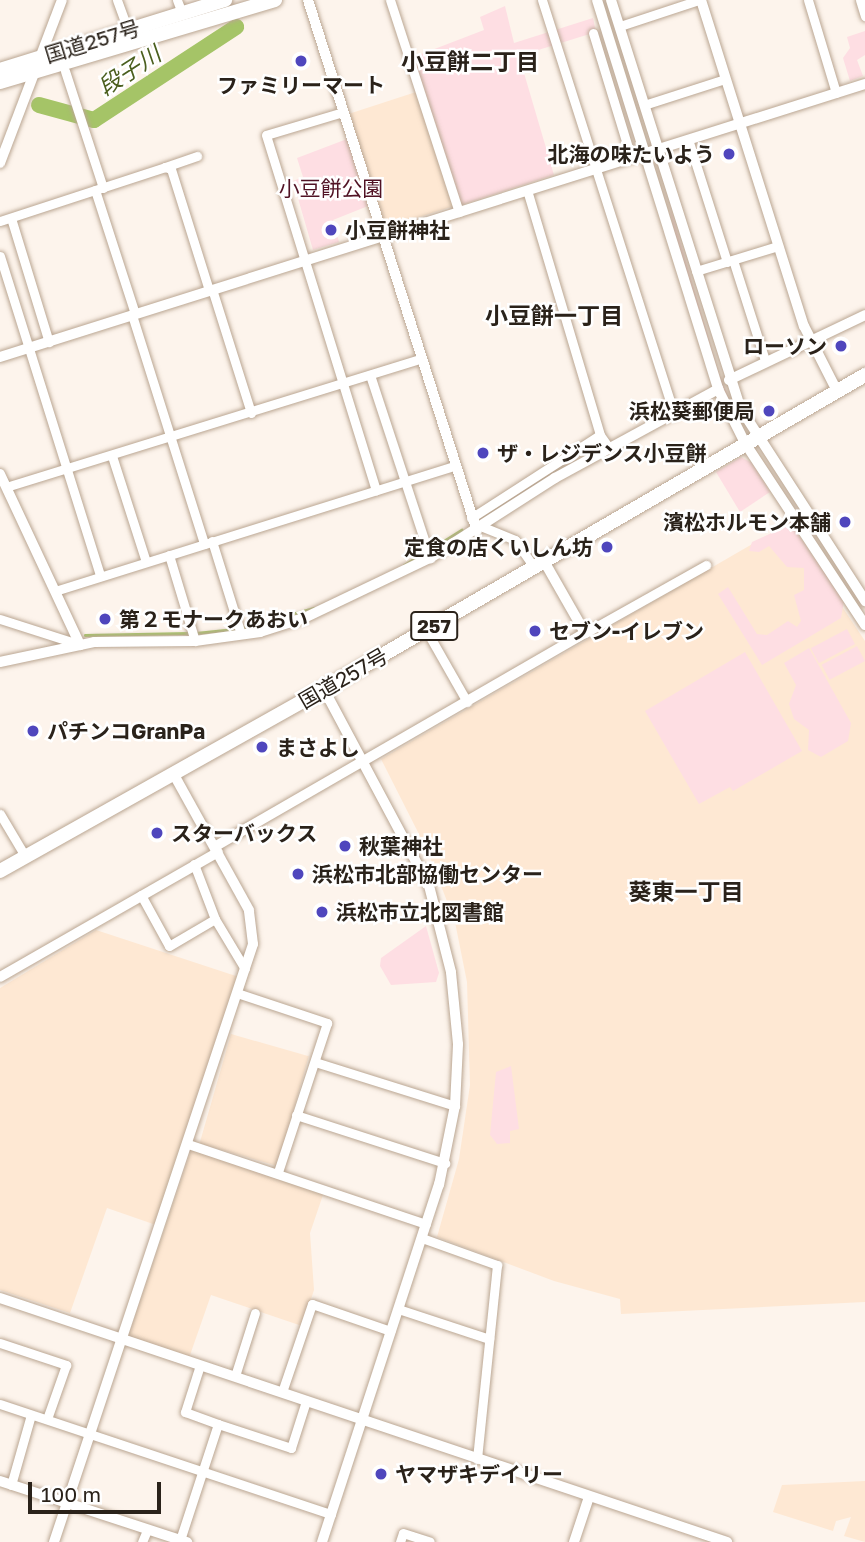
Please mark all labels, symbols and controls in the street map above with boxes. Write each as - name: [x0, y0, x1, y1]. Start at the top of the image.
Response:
- street label: 国道257号: [41, 15, 143, 67]
- water label: 段子川: [93, 40, 165, 100]
- district label: 小豆餅二丁目: [401, 47, 539, 75]
- marker: ファミリーマート: [293, 53, 309, 69]
- place label: ファミリーマート: [217, 72, 385, 98]
- place label: 北海の味たいよう: [547, 141, 715, 167]
- marker: 北海の味たいよう: [721, 146, 737, 162]
- park label: 小豆餅公園: [279, 175, 383, 201]
- place label: 小豆餅神社: [345, 217, 450, 243]
- marker: 小豆餅神社: [323, 222, 339, 238]
- district label: 小豆餅一丁目: [485, 301, 623, 329]
- place label: ローソン: [743, 333, 827, 359]
- marker: ローソン: [833, 338, 849, 354]
- place label: 浜松葵郵便局: [629, 398, 755, 424]
- marker: 浜松葵郵便局: [761, 403, 777, 419]
- place label: ザ・レジデンス小豆餅: [497, 440, 707, 466]
- marker: ザ・レジデンス小豆餅: [475, 445, 491, 461]
- place label: 濱松ホルモン本舗: [663, 509, 831, 535]
- marker: 濱松ホルモン本舗: [837, 514, 853, 530]
- place label: 定食の店くいしん坊: [404, 534, 593, 560]
- marker: 定食の店くいしん坊: [599, 539, 615, 555]
- place label: 第２モナークあおい: [119, 606, 308, 632]
- road number: 257: [410, 610, 458, 642]
- marker: 第２モナークあおい: [97, 611, 113, 627]
- place label: セブン-イレブン: [549, 618, 704, 644]
- marker: セブン-イレブン: [527, 623, 543, 639]
- street label: 国道257号: [294, 642, 392, 714]
- place label: パチンコGranPa: [47, 718, 205, 744]
- marker: パチンコGranPa: [25, 723, 41, 739]
- place label: まさよし: [276, 734, 360, 760]
- marker: まさよし: [254, 739, 270, 755]
- place label: スターバックス: [171, 820, 318, 846]
- marker: スターバックス: [149, 825, 165, 841]
- place label: 秋葉神社: [359, 833, 443, 859]
- marker: 秋葉神社: [337, 838, 353, 854]
- place label: 浜松市北部協働センター: [312, 861, 543, 887]
- marker: 浜松市北部協働センター: [290, 866, 306, 882]
- district label: 葵東一丁目: [629, 877, 743, 905]
- place label: 浜松市立北図書館: [336, 899, 504, 925]
- marker: 浜松市立北図書館: [314, 904, 330, 920]
- place label: ヤマザキデイリー: [395, 1461, 563, 1487]
- marker: ヤマザキデイリー: [373, 1466, 389, 1482]
- scale bar: [32, 1468, 164, 1512]
- text: 100 m: [41, 1481, 101, 1507]

